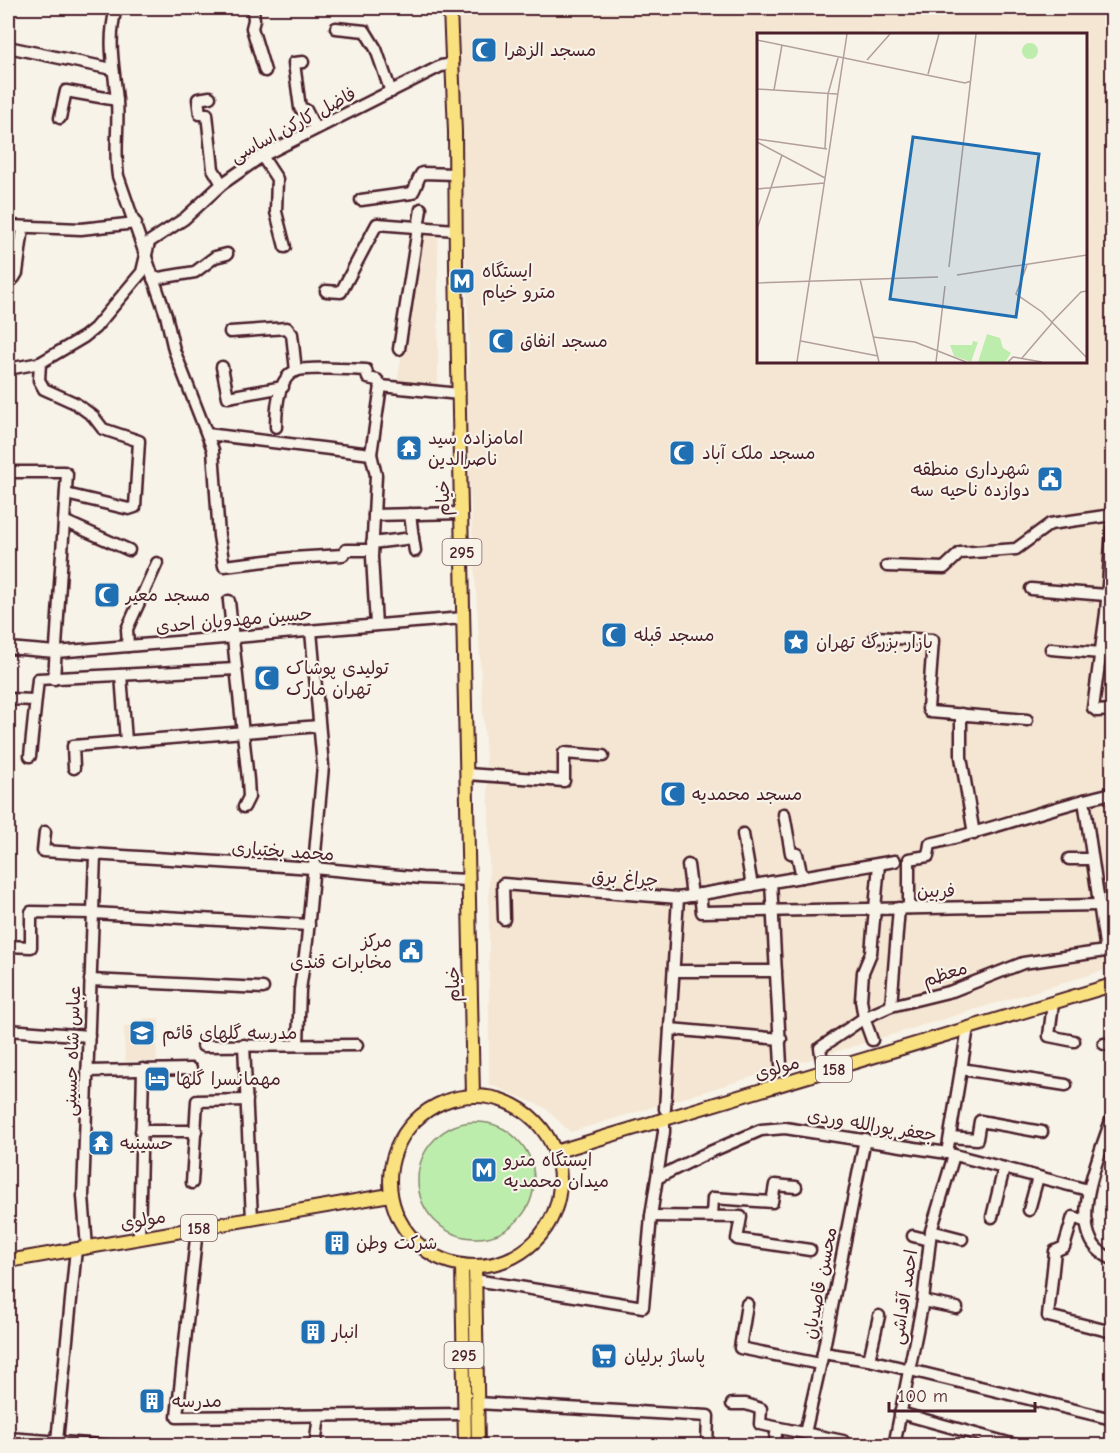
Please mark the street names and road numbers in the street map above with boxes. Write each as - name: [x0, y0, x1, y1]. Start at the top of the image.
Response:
- street label: فاضل کارکن اساسی: [227, 83, 360, 167]
- street label: خیام: [433, 480, 457, 516]
- road number: 295: [442, 539, 482, 565]
- street label: حسین مهدویان احدی: [155, 603, 313, 638]
- street label: محمد بختیاری: [231, 837, 335, 866]
- street label: چراغ برق: [591, 866, 659, 892]
- street label: فربین: [917, 881, 955, 902]
- street label: معظم: [920, 957, 971, 994]
- street label: خیام: [443, 966, 467, 1002]
- street label: عباس شاه حسینی: [60, 985, 85, 1117]
- street label: مولوی: [752, 1052, 802, 1085]
- road number: 158: [816, 1056, 852, 1082]
- street label: جعفر پورالله وردی: [806, 1105, 938, 1147]
- street label: مولوی: [119, 1206, 167, 1235]
- road number: 158: [181, 1215, 217, 1241]
- street label: محسن قاصدیان: [799, 1225, 842, 1341]
- street label: احمد آقداشی: [887, 1248, 922, 1346]
- road number: 295: [444, 1342, 484, 1368]

